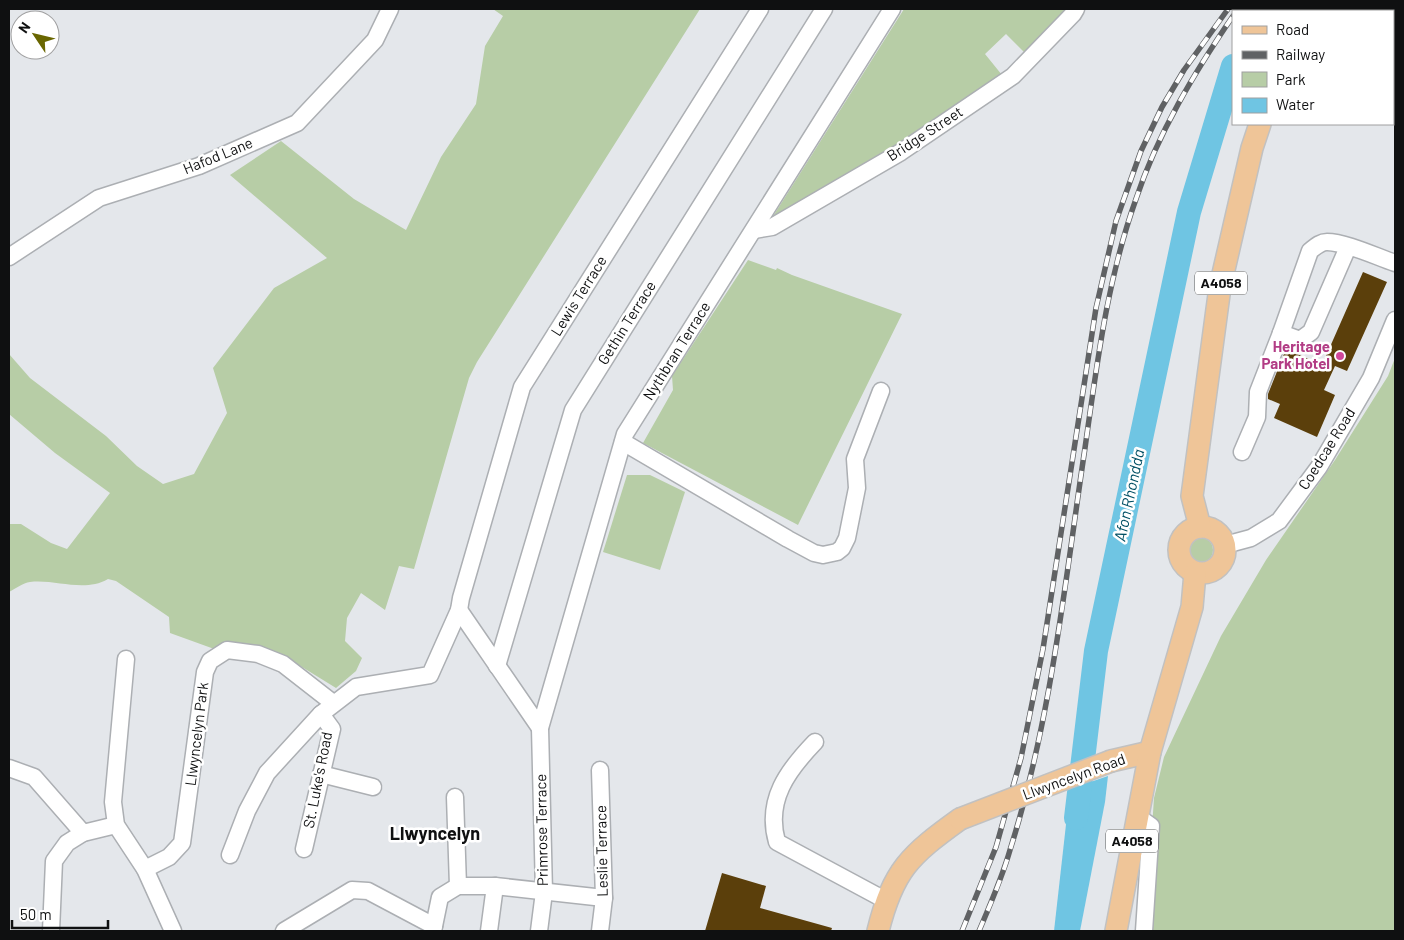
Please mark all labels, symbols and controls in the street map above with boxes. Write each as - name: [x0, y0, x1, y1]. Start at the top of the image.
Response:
- north arrow: [10, 10, 60, 60]
- legend: [1232, 10, 1394, 125]
- text: N: [14, 19, 34, 36]
- text: Road: [1276, 20, 1309, 38]
- text: Railway: [1276, 45, 1325, 63]
- text: Park: [1276, 70, 1306, 88]
- text: Water: [1276, 95, 1315, 113]
- street label: Bridge Street: [883, 102, 966, 164]
- street label: Hafod Lane: [180, 133, 255, 177]
- street label: Lewis Terrace: [546, 252, 610, 339]
- road number: A4058: [1195, 272, 1247, 294]
- street label: Gethin Terrace: [593, 277, 659, 368]
- street label: Nythbran Terrace: [639, 298, 714, 403]
- place label: Heritage Park Hotel: [1261, 337, 1330, 372]
- marker: Heritage Park Hotel: [1334, 350, 1346, 362]
- street label: Coedcae Road: [1294, 404, 1358, 493]
- water label: Afon Rhondda: [1109, 447, 1148, 543]
- street label: Llwyncelyn Park: [181, 681, 211, 787]
- street label: St. Luke's Road: [299, 730, 335, 830]
- street label: Llwyncelyn Road: [1020, 749, 1128, 803]
- street label: Primrose Terrace: [531, 774, 551, 886]
- street label: Leslie Terrace: [591, 805, 611, 897]
- district label: Llwyncelyn: [390, 822, 480, 844]
- road number: A4058: [1106, 829, 1158, 852]
- scale bar: [12, 898, 109, 930]
- text: 50 m: [20, 905, 52, 923]

